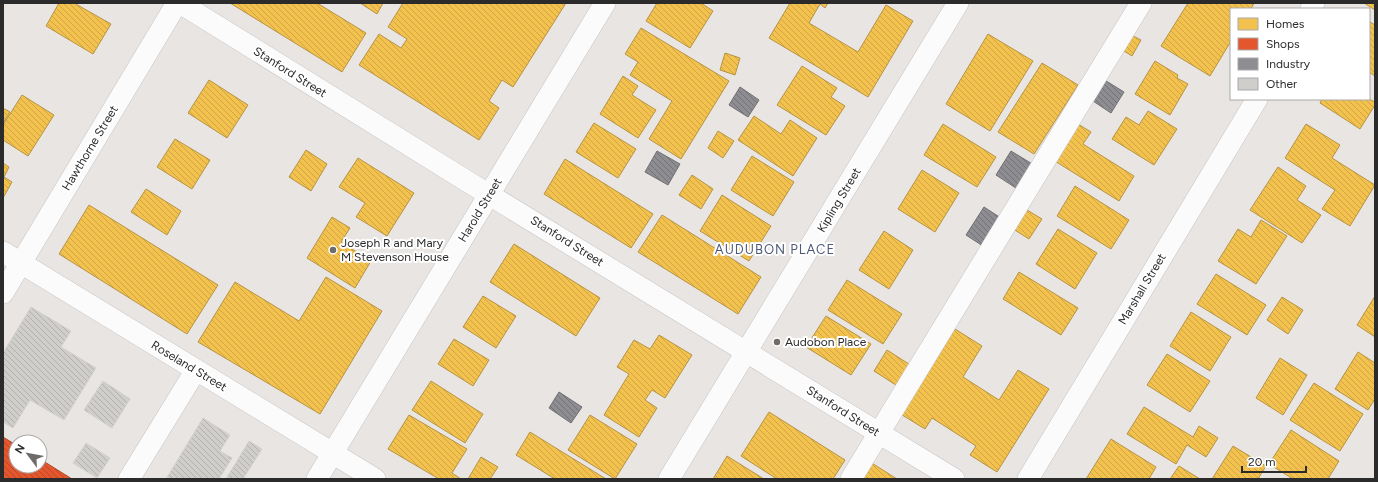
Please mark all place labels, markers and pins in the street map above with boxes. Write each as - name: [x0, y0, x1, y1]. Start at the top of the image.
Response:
- place label: Joseph R and Mary M Stevenson House: [341, 236, 449, 264]
- marker: Joseph R and Mary M Stevenson House: [328, 245, 338, 255]
- place label: Audobon Place: [785, 335, 867, 349]
- marker: Audobon Place: [772, 337, 782, 347]

